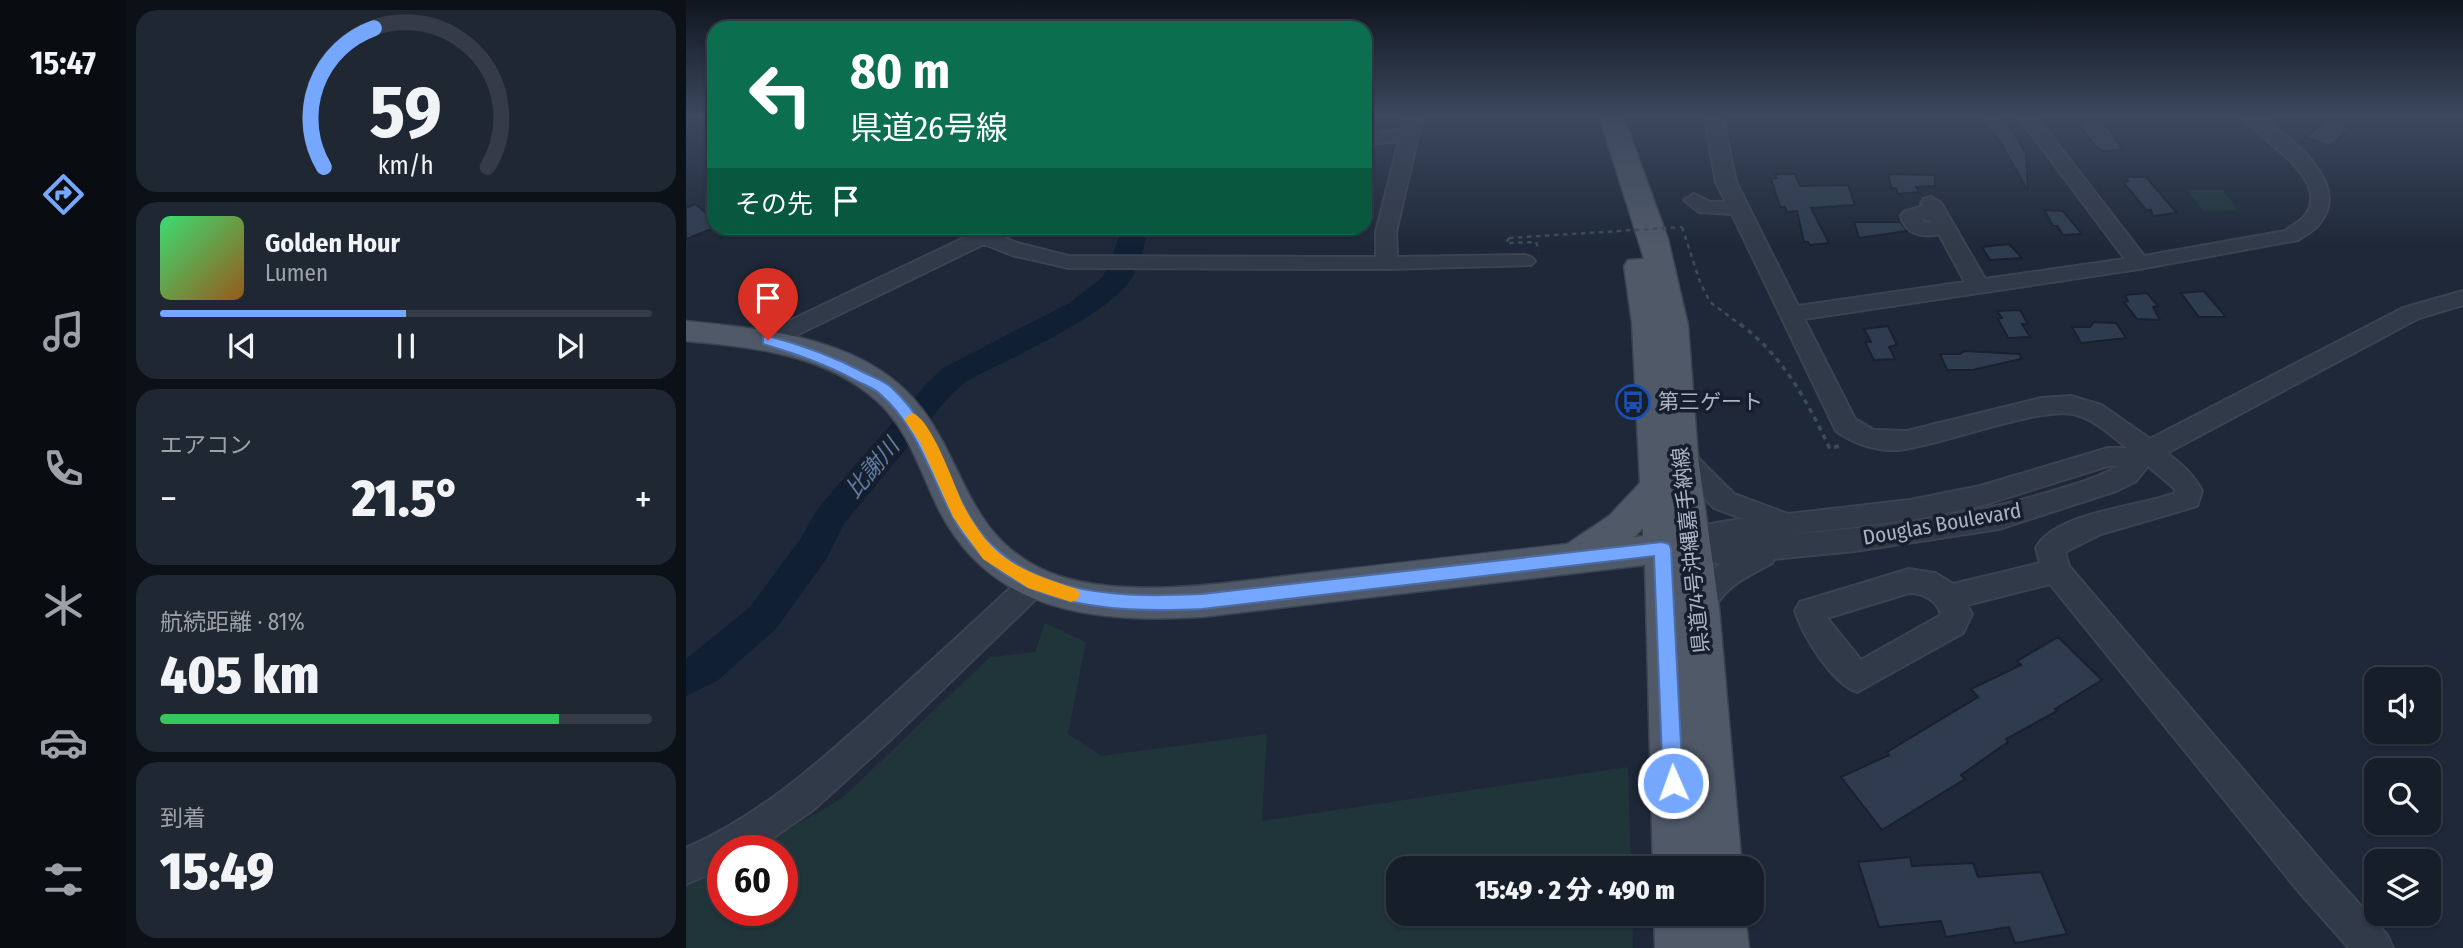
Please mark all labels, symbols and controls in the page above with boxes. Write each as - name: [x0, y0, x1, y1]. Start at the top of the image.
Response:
- text: 80 m: [850, 42, 950, 101]
- text: 15:47: [30, 44, 96, 82]
- icon: left: [735, 49, 826, 140]
- text: 59: [370, 69, 442, 156]
- text: 県道26号線: [850, 109, 1008, 147]
- text: km/h: [378, 151, 434, 181]
- icon: directions: [39, 170, 88, 219]
- icon: arrive: [827, 182, 865, 220]
- text: その先: [735, 189, 813, 220]
- text: Golden Hour: [265, 228, 400, 259]
- text: Lumen: [265, 259, 328, 287]
- pin: [738, 268, 798, 340]
- icon: arrive: [749, 279, 787, 317]
- icon: music: [39, 307, 88, 356]
- icon: previous: [223, 327, 261, 365]
- icon: pause: [387, 327, 425, 365]
- icon: next: [551, 327, 589, 365]
- bus stop icon: 第三ゲート: [1614, 383, 1652, 421]
- place label: 第三ゲート: [1658, 389, 1763, 415]
- water label: 比謝川: [839, 430, 907, 503]
- text: エアコン: [160, 431, 252, 459]
- icon: phone: [39, 444, 88, 493]
- street label: 県道74号沖縄嘉手納線: [1667, 446, 1715, 654]
- text: 21.5°: [352, 467, 460, 530]
- text: −: [160, 476, 177, 522]
- text: +: [635, 476, 652, 522]
- street label: Douglas Boulevard: [1861, 497, 2023, 551]
- icon: climate: [39, 581, 88, 630]
- text: 航続距離 · 81%: [160, 608, 305, 636]
- text: 405 km: [160, 644, 319, 707]
- map controls: [2364, 667, 2441, 926]
- button: sound: [2364, 667, 2441, 744]
- icon: car: [39, 718, 88, 767]
- position arrow: [1636, 746, 1710, 820]
- button: search: [2364, 758, 2441, 835]
- text: 到着: [160, 804, 206, 832]
- speed limit sign: 60: [707, 835, 798, 926]
- text: 15:49: [160, 840, 274, 903]
- button: layers: [2364, 849, 2441, 926]
- icon: filters: [39, 855, 88, 904]
- text: 15:49 · 2 分 · 490 m: [1475, 875, 1675, 906]

